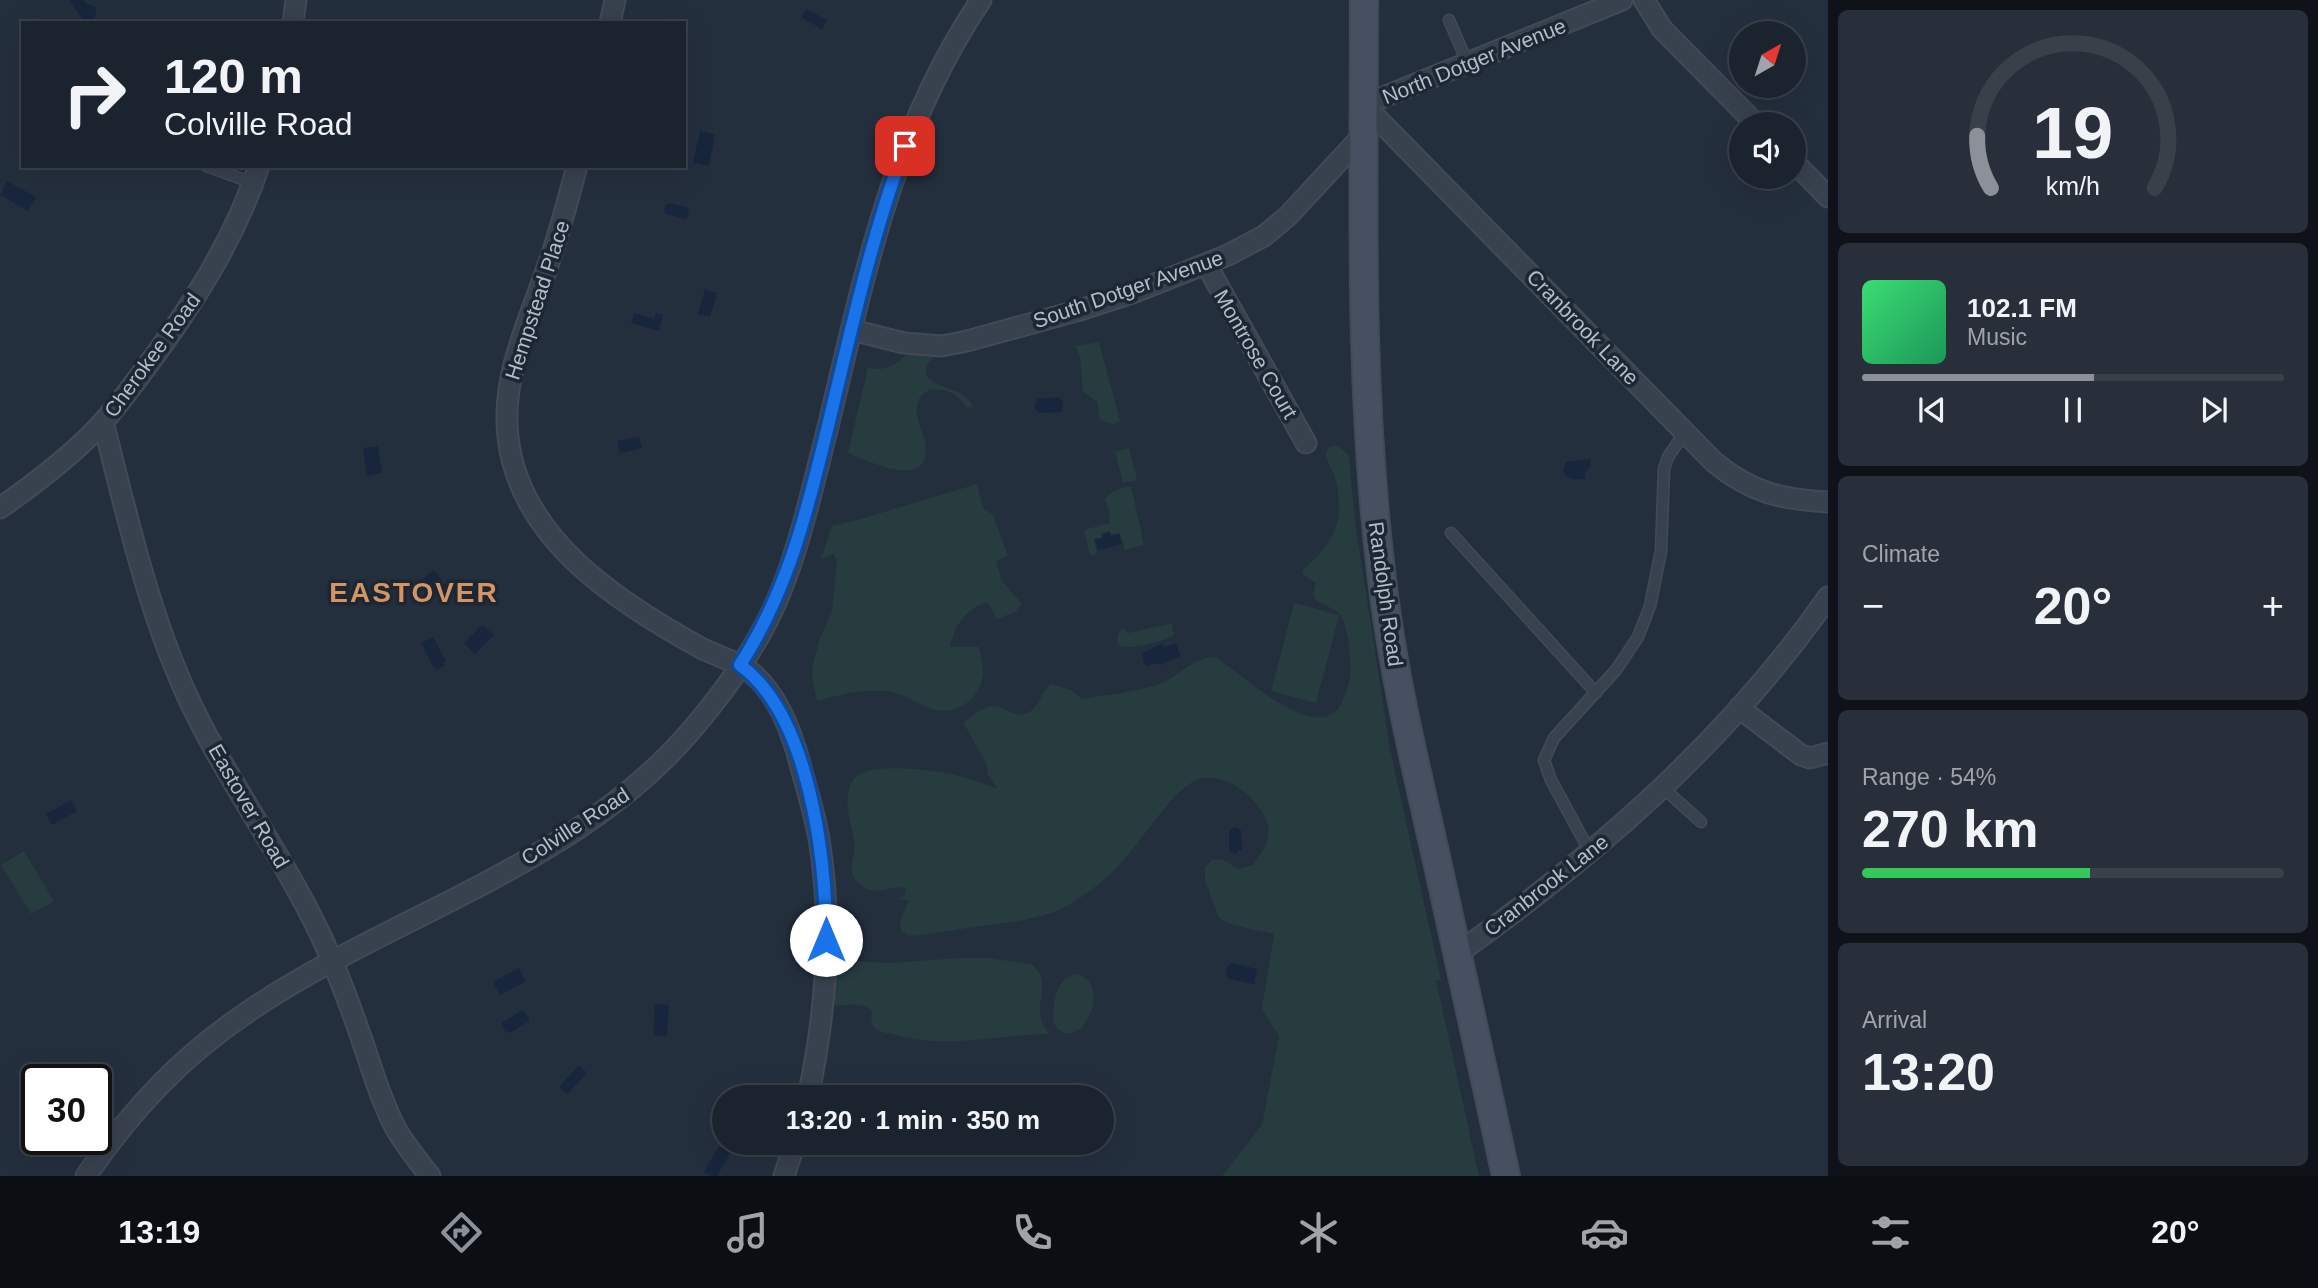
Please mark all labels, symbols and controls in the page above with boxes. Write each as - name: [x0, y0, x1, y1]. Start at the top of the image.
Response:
- street label: North Dotger Avenue: [1379, 14, 1569, 108]
- north arrow: [1729, 21, 1806, 98]
- map controls: [1729, 21, 1806, 189]
- icon: right: [49, 49, 140, 140]
- text: 120 m: [164, 49, 303, 103]
- text: 19: [2033, 92, 2113, 173]
- text: Colville Road: [164, 106, 353, 142]
- button: sound: [1729, 112, 1806, 189]
- pin: [875, 116, 935, 176]
- icon: arrive: [886, 127, 924, 165]
- text: km/h: [2046, 171, 2100, 199]
- street label: Hempstead Place: [500, 218, 574, 382]
- street label: South Dotger Avenue: [1030, 246, 1226, 332]
- street label: Cranbrook Lane: [1522, 265, 1644, 389]
- street label: Montrose Court: [1210, 286, 1302, 423]
- street label: Cherokee Road: [99, 289, 205, 421]
- text: 102.1 FM: [1967, 293, 2077, 323]
- text: Music: [1967, 324, 2027, 350]
- icon: previous: [1913, 391, 1951, 429]
- icon: pause: [2054, 391, 2092, 429]
- icon: next: [2195, 391, 2233, 429]
- street label: Randolph Road: [1364, 520, 1408, 668]
- text: Climate: [1862, 541, 1940, 567]
- district label: EASTOVER: [329, 577, 499, 608]
- text: 20°: [2034, 577, 2112, 635]
- text: −: [1862, 585, 1884, 627]
- text: +: [2262, 585, 2284, 627]
- street label: Eastover Road: [204, 740, 294, 872]
- text: Range · 54%: [1862, 764, 1996, 790]
- street label: Colville Road: [517, 783, 633, 869]
- text: 270 km: [1862, 800, 2038, 858]
- street label: Cranbrook Lane: [1480, 830, 1612, 940]
- position arrow: [789, 903, 863, 977]
- text: Arrival: [1862, 1007, 1927, 1033]
- text: 13:20: [1862, 1043, 1995, 1101]
- speed limit sign: 30: [21, 1064, 112, 1155]
- text: 13:20 · 1 min · 350 m: [786, 1105, 1040, 1135]
- icon: directions: [437, 1208, 486, 1257]
- icon: music: [723, 1208, 772, 1257]
- icon: phone: [1008, 1208, 1057, 1257]
- icon: climate: [1294, 1208, 1343, 1257]
- icon: car: [1580, 1208, 1629, 1257]
- icon: filters: [1866, 1208, 1915, 1257]
- text: 13:19: [118, 1214, 200, 1250]
- text: 20°: [2151, 1214, 2200, 1250]

